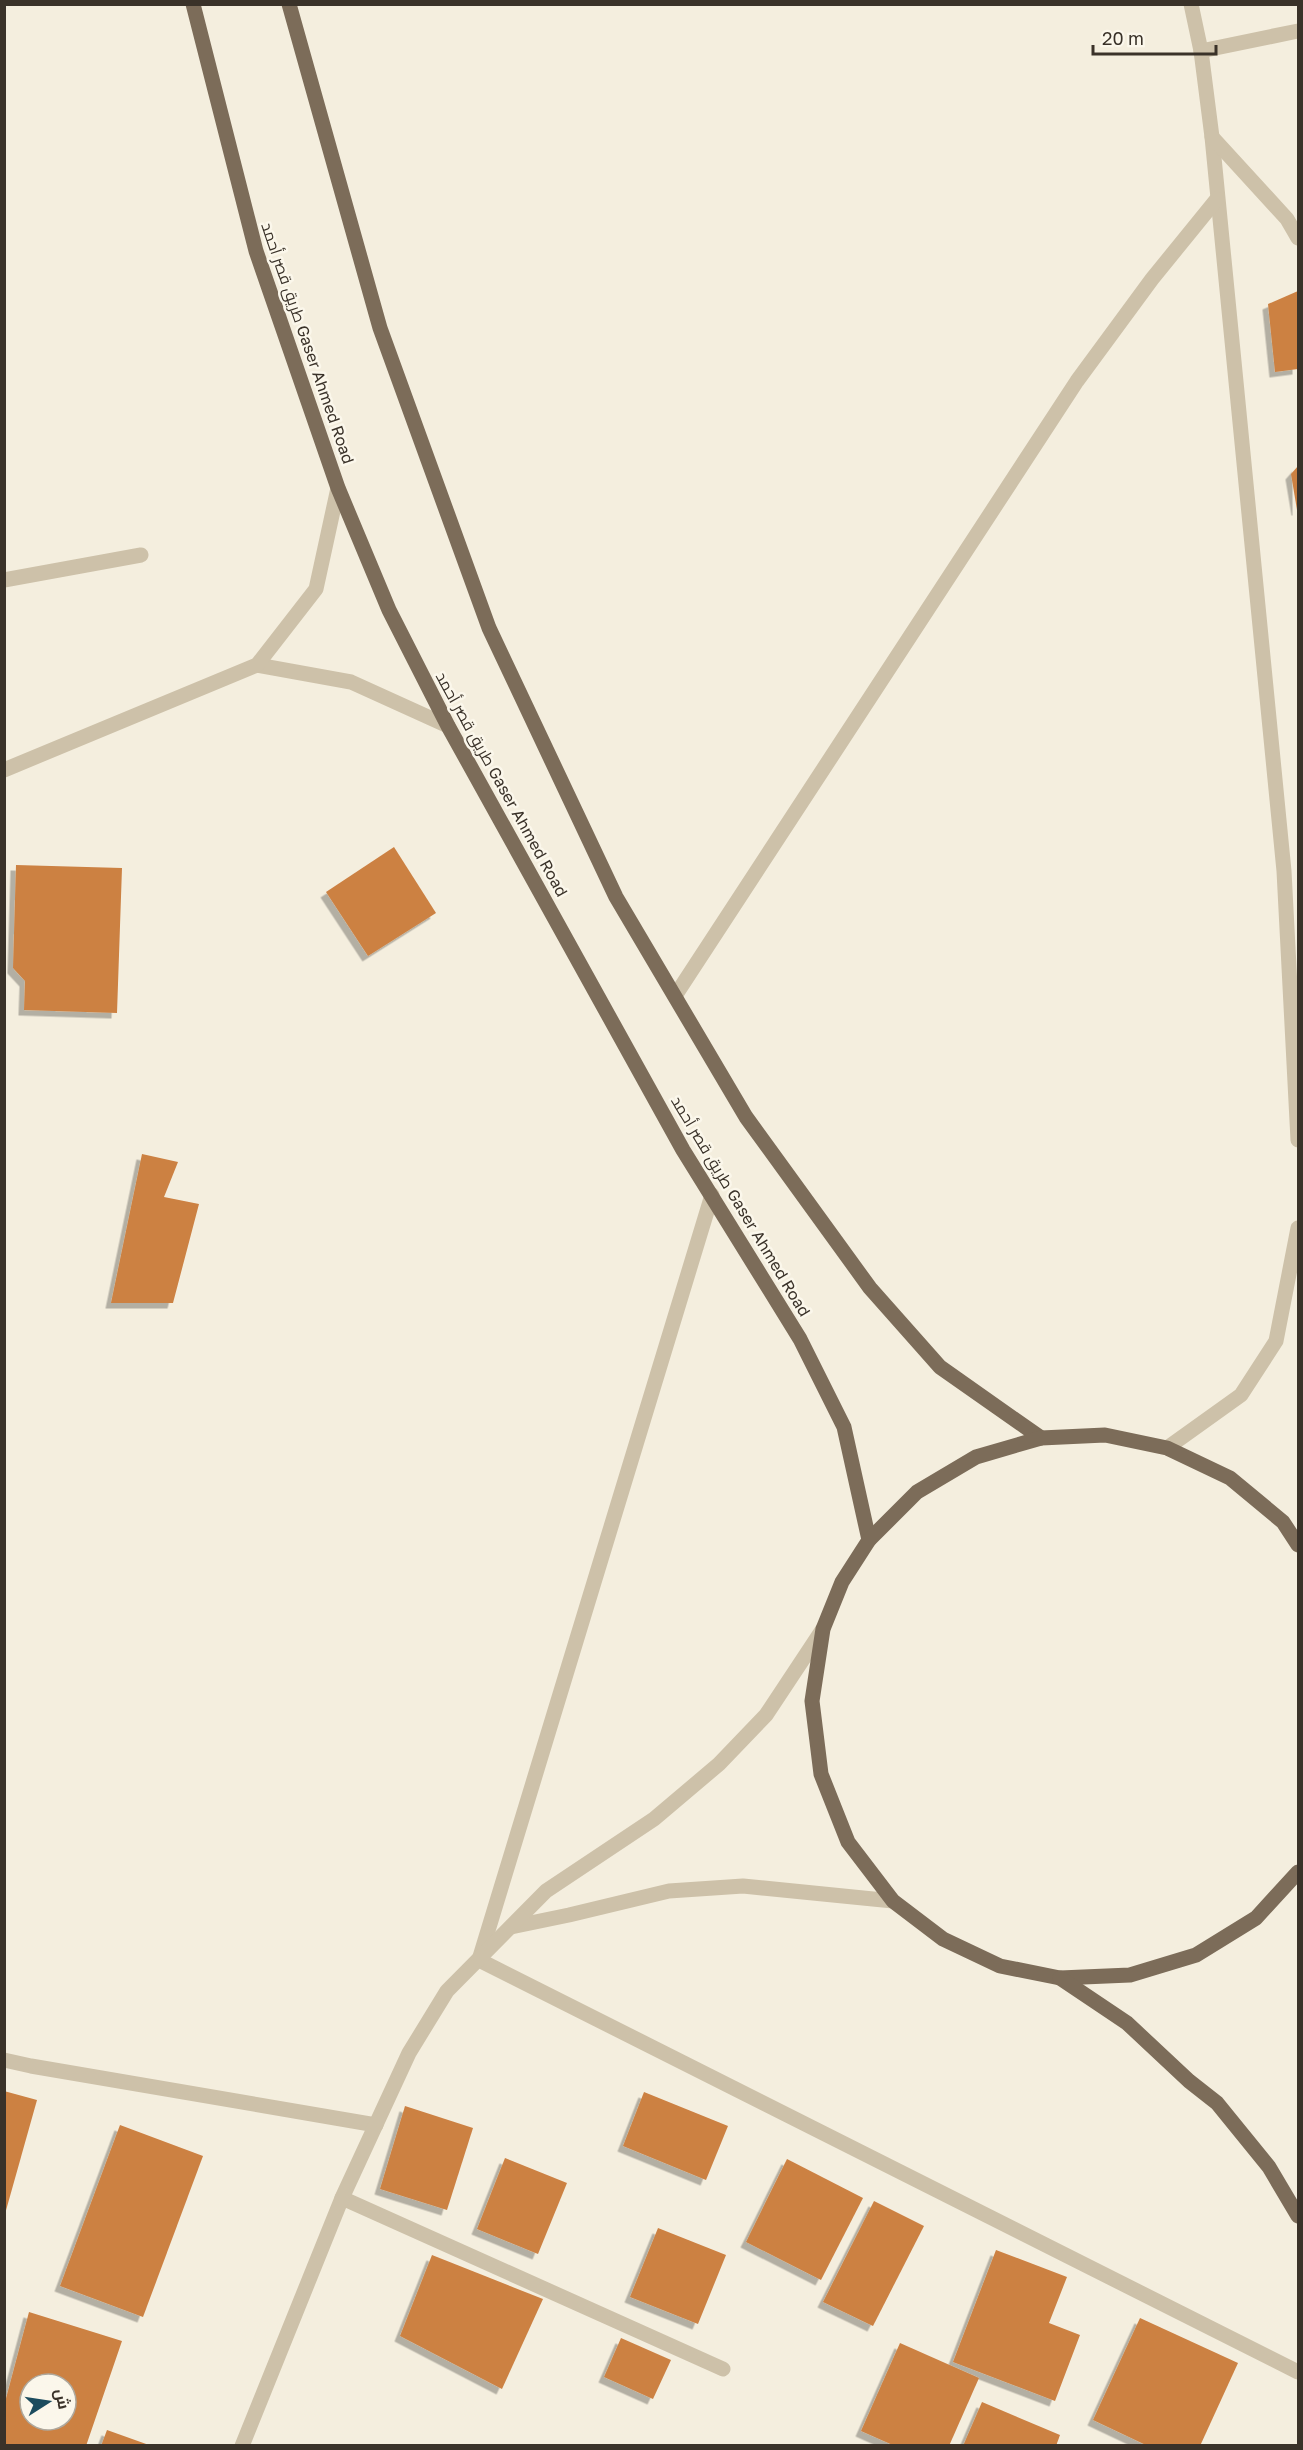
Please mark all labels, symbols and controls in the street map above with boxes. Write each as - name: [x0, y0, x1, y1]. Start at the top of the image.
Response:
- scale bar: [1093, 18, 1216, 56]
- text: 20 m: [1102, 27, 1144, 49]
- street label: طريق قصر أحمد Gaser Ahmed Road: [256, 220, 359, 467]
- street label: طريق قصر أحمد Gaser Ahmed Road: [431, 668, 572, 900]
- street label: طريق قصر أحمد Gaser Ahmed Road: [666, 1092, 815, 1321]
- north arrow: [18, 2372, 78, 2432]
- text: ش: [51, 2387, 75, 2411]

